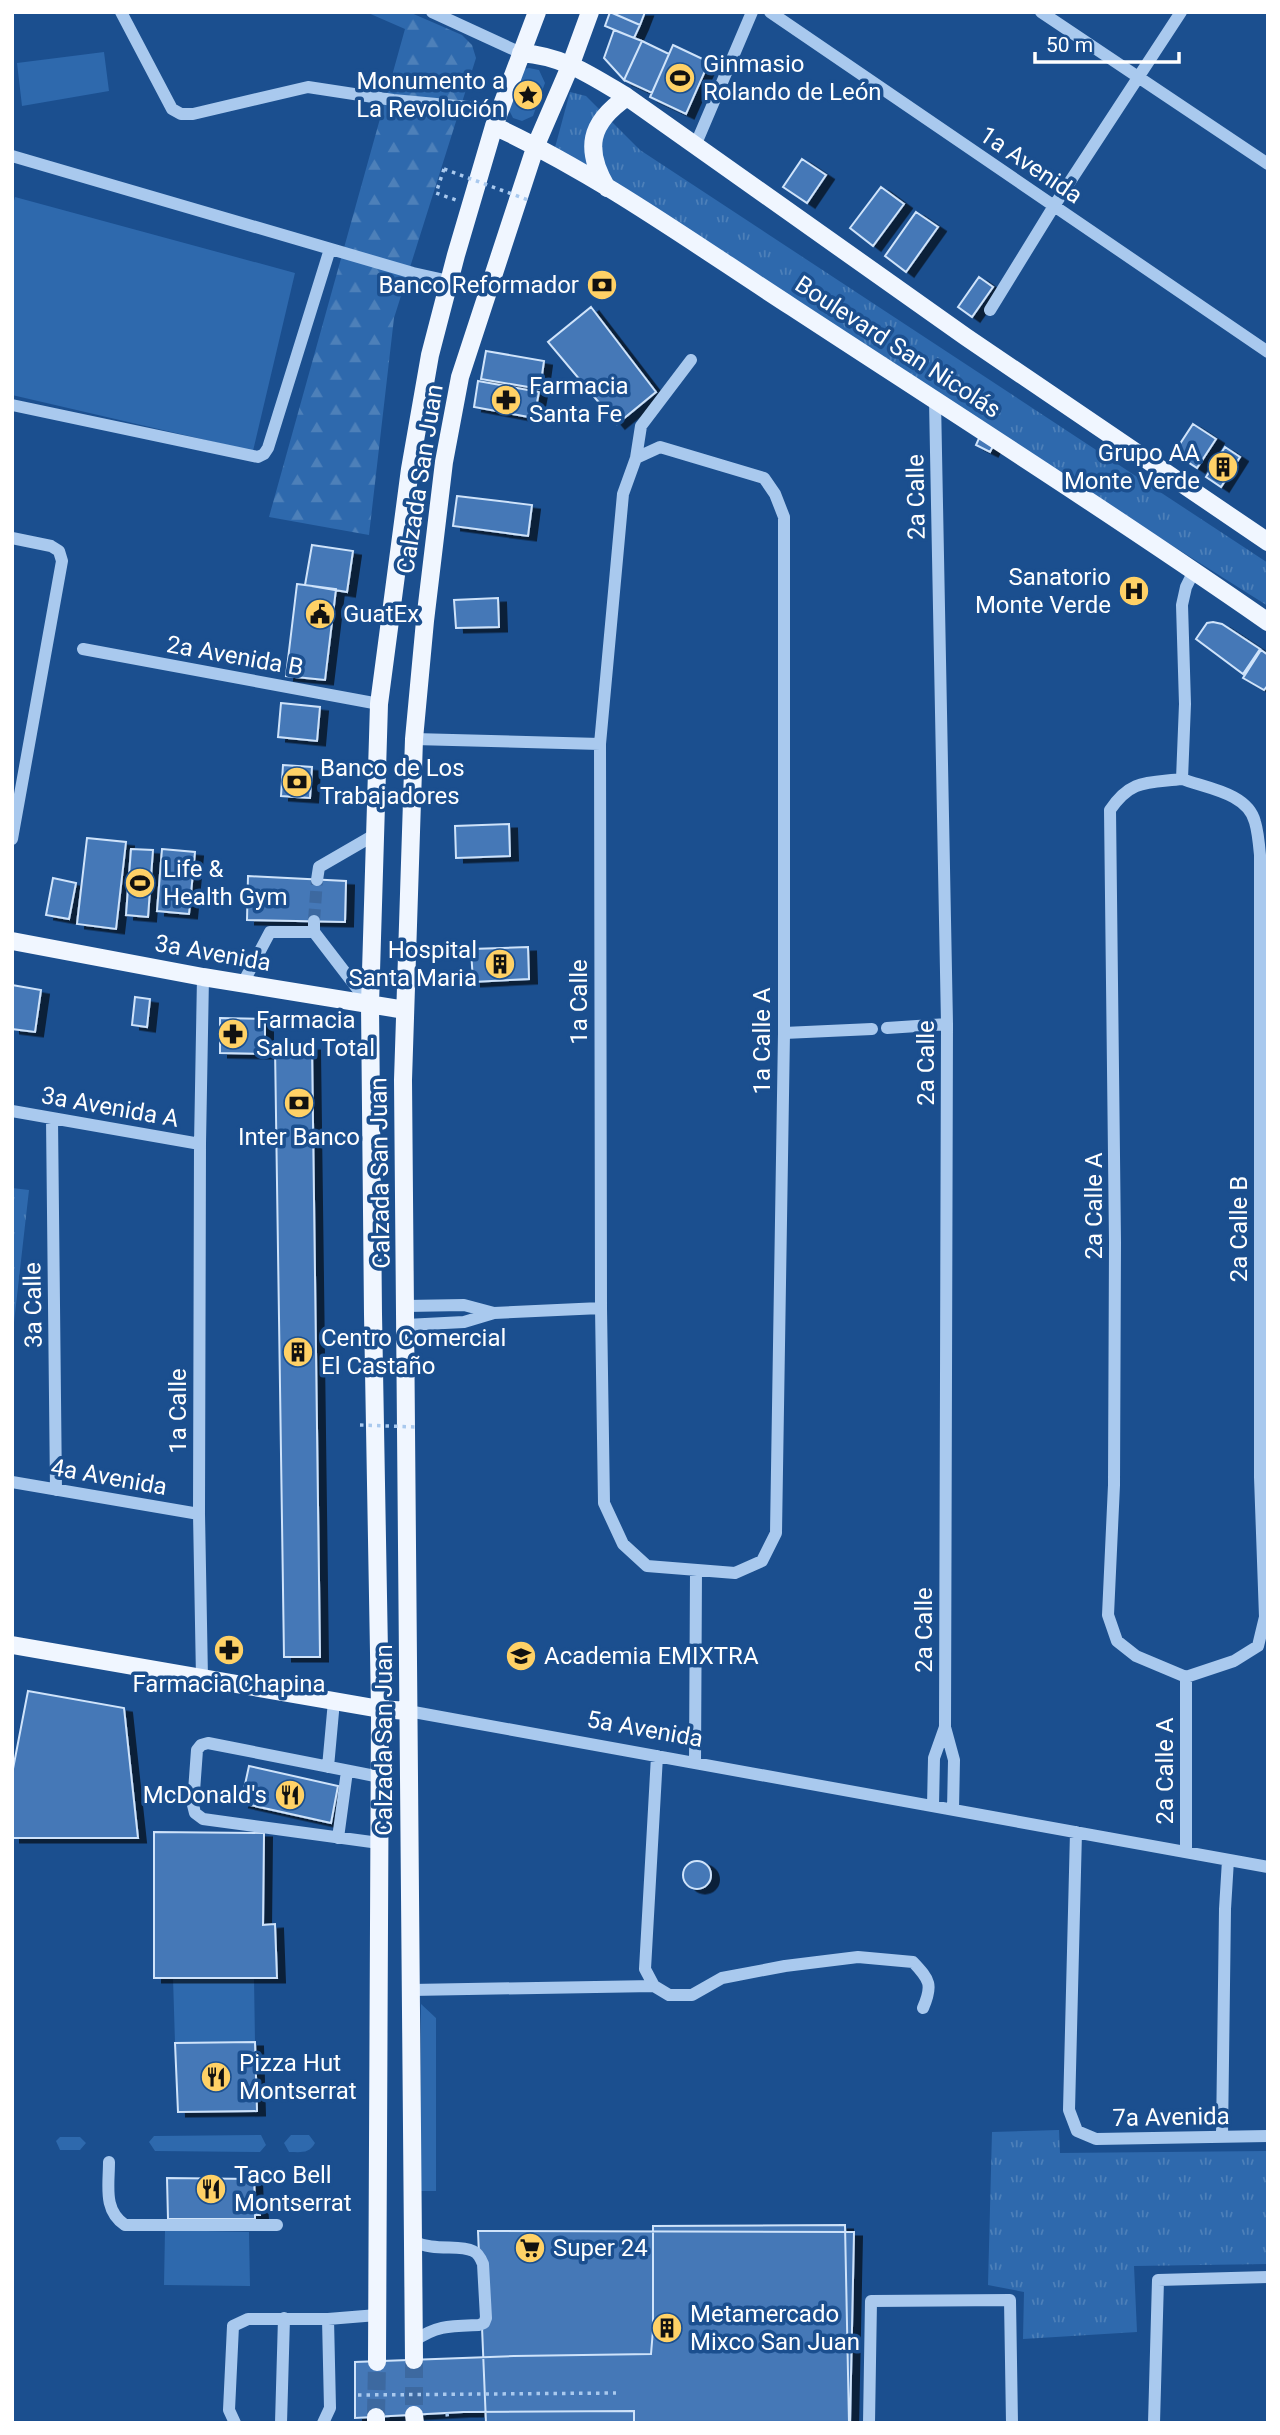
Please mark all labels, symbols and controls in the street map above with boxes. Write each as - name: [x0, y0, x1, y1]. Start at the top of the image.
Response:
- scale bar: [1035, 21, 1178, 65]
- text: 50 m: [1046, 33, 1093, 57]
- place label: Ginmasio Rolando de León: [703, 50, 882, 106]
- sports icon: Ginmasio Rolando de León: [663, 61, 697, 95]
- place label: Monumento a La Revolución: [356, 67, 505, 123]
- place icon: Monumento a La Revolución: [511, 78, 545, 112]
- street label: 1a Avenida: [974, 121, 1088, 209]
- bank icon: Banco Reformador: [585, 268, 619, 302]
- street label: Boulevard San Nicolás: [790, 270, 1006, 424]
- place label: Banco Reformador: [378, 271, 579, 299]
- place label: Farmacia Santa Fe: [529, 372, 629, 428]
- street label: Calzada San Juan: [391, 382, 449, 576]
- pharmacy icon: Farmacia Santa Fe: [489, 383, 523, 417]
- place label: Grupo AA Monte Verde: [1064, 439, 1200, 495]
- building icon: Grupo AA Monte Verde: [1206, 450, 1240, 484]
- street label: 2a Calle: [901, 454, 931, 540]
- place label: Sanatorio Monte Verde: [975, 563, 1111, 619]
- hospital icon: Sanatorio Monte Verde: [1117, 574, 1151, 608]
- public building icon: GuatEx: [303, 597, 337, 631]
- place label: GuatEx: [343, 600, 419, 628]
- street label: 2a Avenida B: [164, 630, 306, 682]
- place label: Banco de Los Trabajadores: [320, 754, 465, 810]
- bank icon: Banco de Los Trabajadores: [280, 765, 314, 799]
- place label: Life & Health Gym: [163, 855, 288, 911]
- sports icon: Life & Health Gym: [123, 866, 157, 900]
- street label: 3a Avenida: [153, 929, 273, 977]
- place label: Hospital Santa Maria: [349, 936, 477, 992]
- building icon: Hospital Santa Maria: [483, 947, 517, 981]
- street label: 1a Calle: [565, 959, 593, 1045]
- street label: 1a Calle A: [748, 987, 776, 1095]
- place label: Farmacia Salud Total: [256, 1006, 375, 1062]
- pharmacy icon: Farmacia Salud Total: [216, 1017, 250, 1051]
- street label: 2a Calle: [912, 1020, 940, 1106]
- street label: Calzada San Juan: [364, 1077, 396, 1269]
- street label: 3a Avenida A: [39, 1081, 181, 1133]
- bank icon: Inter Banco: [282, 1086, 316, 1120]
- place label: Inter Banco: [238, 1123, 360, 1151]
- street label: 2a Calle A: [1080, 1152, 1108, 1260]
- street label: 2a Calle B: [1225, 1176, 1253, 1282]
- street label: 3a Calle: [18, 1262, 48, 1348]
- place label: Centro Comercial El Castaño: [321, 1324, 506, 1380]
- building icon: Centro Comercial El Castaño: [281, 1335, 315, 1369]
- street label: 1a Calle: [164, 1368, 192, 1454]
- street label: 4a Avenida: [49, 1453, 169, 1501]
- street label: 2a Calle: [910, 1587, 938, 1673]
- pharmacy icon: Farmacia Chapina: [212, 1633, 246, 1667]
- school or university icon: Academia EMIXTRA: [504, 1639, 538, 1673]
- place label: Academia EMIXTRA: [544, 1642, 759, 1670]
- street label: Calzada San Juan: [370, 1644, 398, 1836]
- place label: Farmacia Chapina: [132, 1670, 326, 1698]
- street label: 5a Avenida: [585, 1705, 705, 1753]
- street label: 2a Calle A: [1151, 1717, 1179, 1825]
- restaurant icon: McDonald's: [273, 1778, 307, 1812]
- place label: McDonald's: [143, 1781, 267, 1809]
- place label: Pizza Hut Montserrat: [239, 2049, 357, 2105]
- restaurant icon: Pizza Hut Montserrat: [199, 2060, 233, 2094]
- street label: 7a Avenida: [1112, 2102, 1230, 2132]
- place label: Taco Bell Montserrat: [234, 2161, 352, 2217]
- restaurant icon: Taco Bell Montserrat: [194, 2172, 228, 2206]
- supermarket icon: Super 24: [513, 2231, 547, 2265]
- place label: Super 24: [553, 2234, 648, 2262]
- place label: Metamercado Mixco San Juan: [690, 2300, 860, 2356]
- building icon: Metamercado Mixco San Juan: [650, 2311, 684, 2345]

